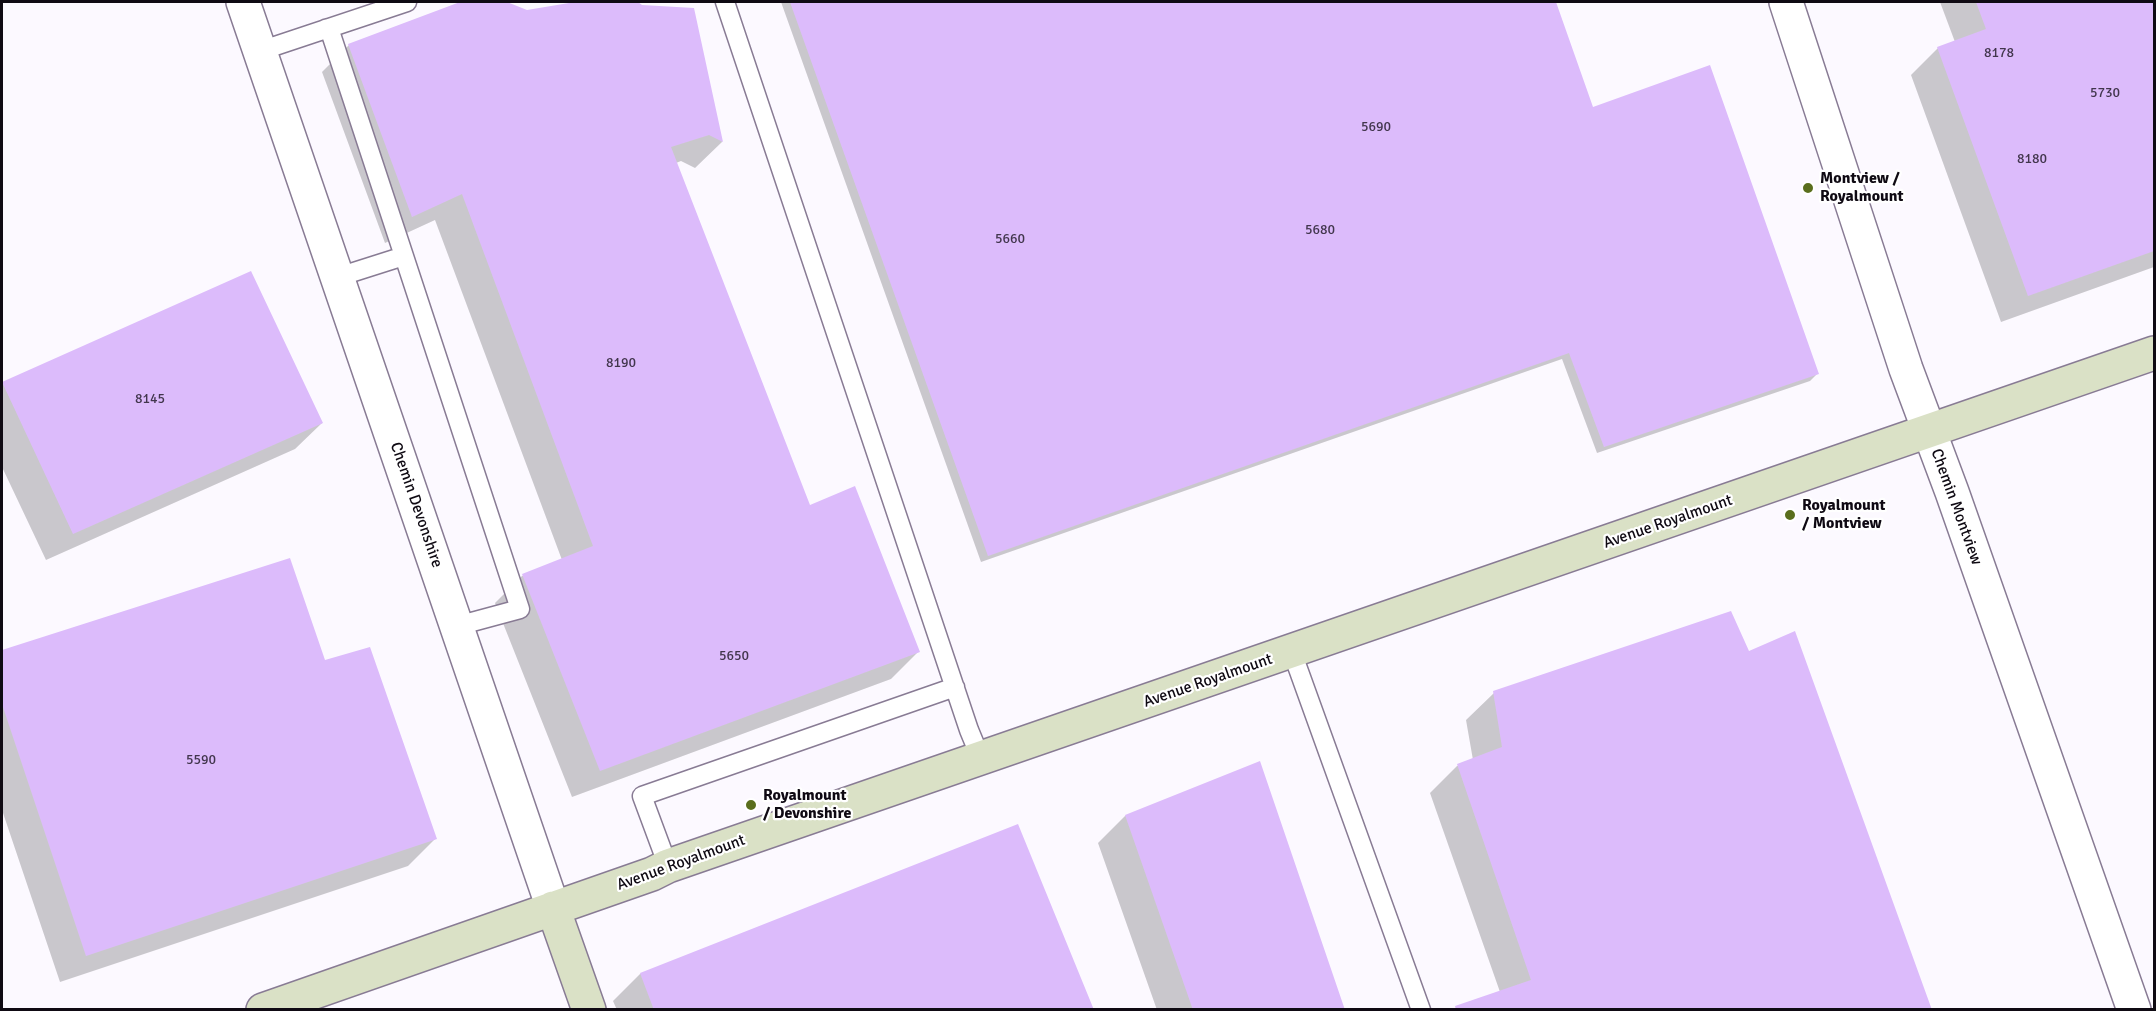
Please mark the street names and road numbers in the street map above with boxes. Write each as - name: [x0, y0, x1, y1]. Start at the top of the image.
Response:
- street label: Chemin Devonshire: [385, 440, 447, 570]
- street label: Chemin Montview: [1926, 446, 1986, 568]
- street label: Avenue Royalmount: [1601, 491, 1735, 553]
- street label: Avenue Royalmount: [1141, 650, 1275, 712]
- street label: Avenue Royalmount: [614, 831, 748, 895]

